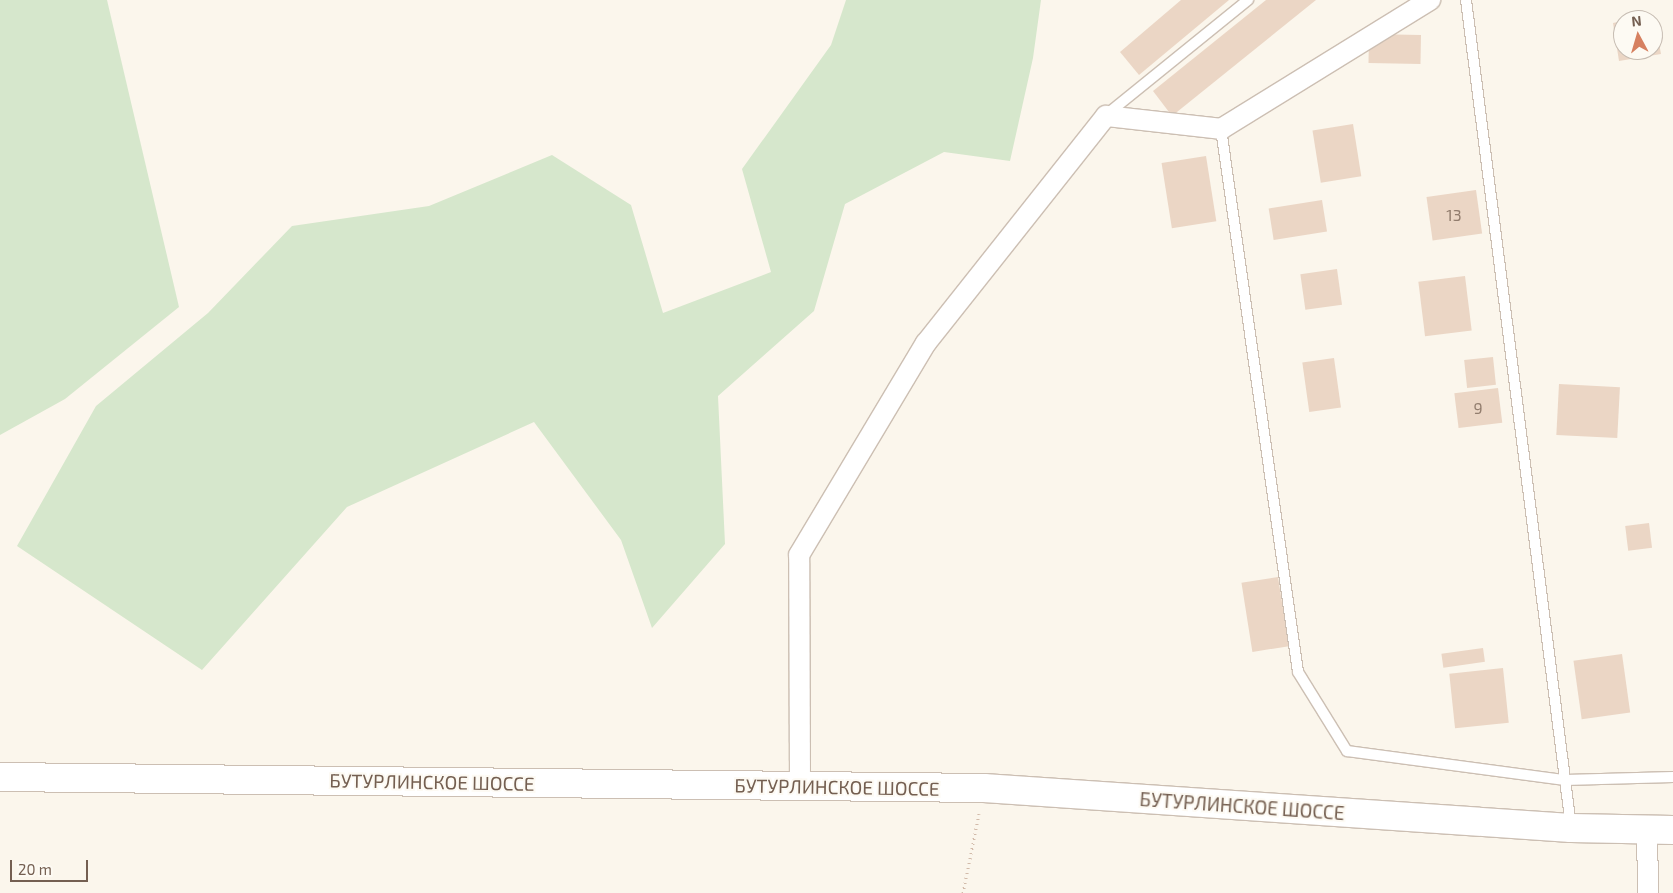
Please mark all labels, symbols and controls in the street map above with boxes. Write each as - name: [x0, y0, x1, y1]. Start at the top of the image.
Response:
- north arrow: [1613, 10, 1663, 60]
- text: N: [1631, 12, 1642, 30]
- house number: 13: [1446, 205, 1462, 225]
- house number: 9: [1473, 398, 1483, 418]
- street label: БУТУРЛИНСКОЕ ШОССЕ: [329, 769, 535, 795]
- street label: БУТУРЛИНСКОЕ ШОССЕ: [734, 774, 940, 800]
- street label: БУТУРЛИНСКОЕ ШОССЕ: [1139, 787, 1345, 825]
- scale bar: [12, 850, 90, 882]
- text: 20 m: [18, 860, 52, 878]

